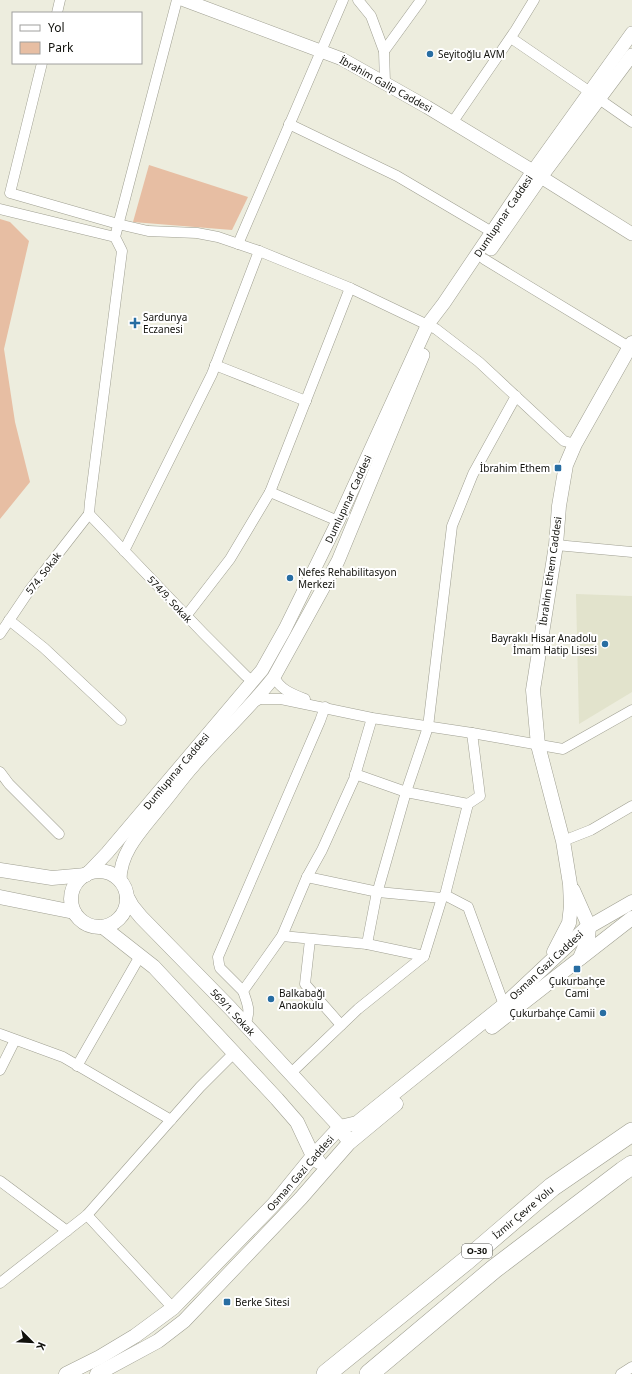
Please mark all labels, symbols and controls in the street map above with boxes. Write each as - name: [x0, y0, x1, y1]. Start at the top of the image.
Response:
- legend: [12, 12, 142, 64]
- text: Yol: [48, 19, 65, 36]
- text: Park: [48, 39, 74, 56]
- place label: Seyitoğlu AVM: [438, 47, 505, 61]
- marker: Seyitoğlu AVM: [425, 49, 435, 59]
- street label: İbrahim Galip Caddesi: [337, 53, 435, 115]
- street label: Dumlupınar Caddesi: [470, 172, 536, 260]
- place label: Sardunya Eczanesi: [143, 310, 187, 336]
- marker: Sardunya Eczanesi: [130, 318, 140, 328]
- street label: Dumlupınar Caddesi: [321, 452, 375, 546]
- place label: İbrahim Ethem: [480, 461, 550, 475]
- marker: İbrahim Ethem: [553, 463, 563, 473]
- street label: İbrahim Ethem Caddesi: [535, 516, 565, 626]
- street label: 574. Sokak: [22, 548, 64, 597]
- place label: Nefes Rehabilitasyon Merkezi: [298, 565, 397, 591]
- street label: 574/9. Sokak: [145, 572, 196, 626]
- marker: Nefes Rehabilitasyon Merkezi: [285, 573, 295, 583]
- place label: Bayraklı Hisar Anadolu İmam Hatip Lisesi: [491, 631, 597, 657]
- marker: Bayraklı Hisar Anadolu İmam Hatip Lisesi: [600, 639, 610, 649]
- street label: Dumlupınar Caddesi: [140, 730, 212, 812]
- street label: Osman Gazi Caddesi: [506, 927, 586, 1003]
- marker: Çukurbahçe Cami: [572, 964, 582, 974]
- place label: Çukurbahçe Cami: [549, 974, 606, 1000]
- street label: 569/1. Sokak: [208, 985, 259, 1039]
- place label: Balkabağı Anaokulu: [279, 986, 325, 1012]
- marker: Balkabağı Anaokulu: [266, 994, 276, 1004]
- place label: Çukurbahçe Camii: [509, 1006, 595, 1020]
- marker: Çukurbahçe Camii: [598, 1008, 608, 1018]
- street label: Osman Gazi Caddesi: [263, 1132, 337, 1214]
- street label: İzmir Çevre Yolu: [489, 1182, 557, 1242]
- road number: O-30: [462, 1244, 492, 1258]
- place label: Berke Sitesi: [235, 1295, 290, 1309]
- marker: Berke Sitesi: [222, 1297, 232, 1307]
- north arrow: [12, 1322, 52, 1362]
- text: K: [33, 1340, 50, 1353]

